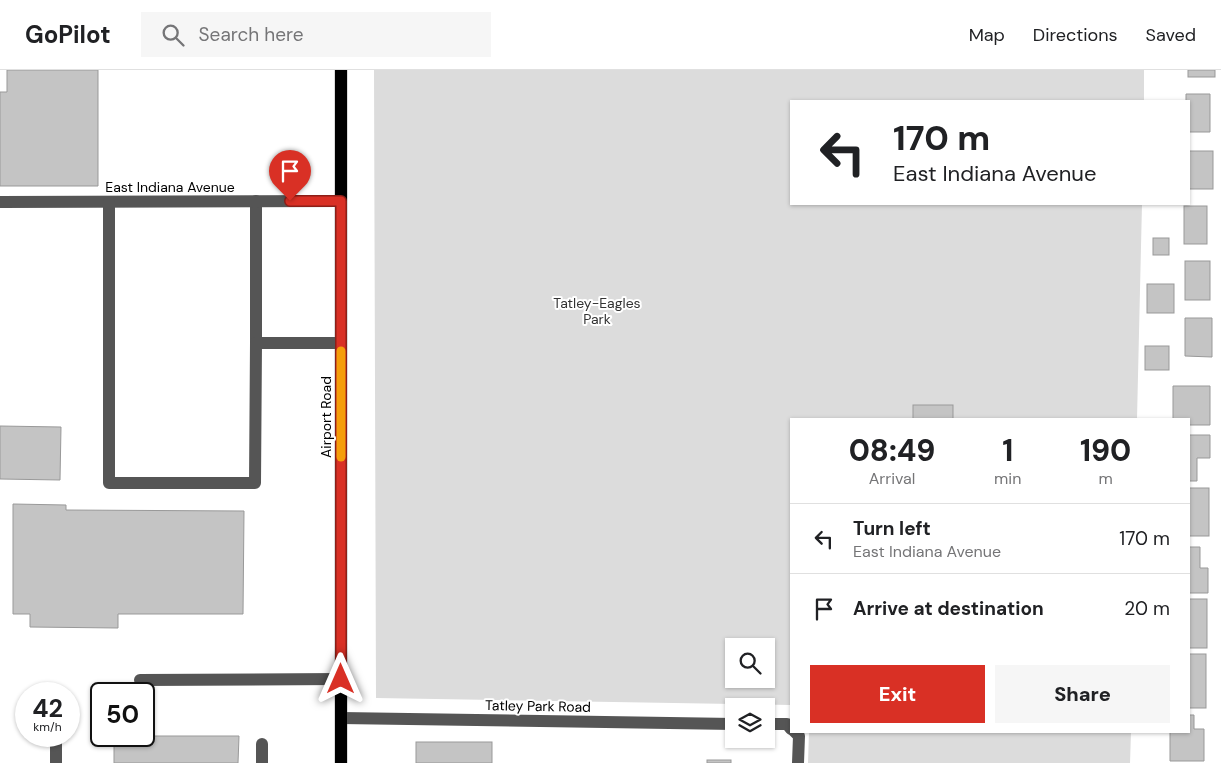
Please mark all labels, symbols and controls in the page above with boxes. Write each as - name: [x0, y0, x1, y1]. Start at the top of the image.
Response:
- search box: [141, 12, 491, 57]
- text: GoPilot: [25, 19, 111, 50]
- icon: search: [159, 21, 187, 49]
- text: Search here: [199, 22, 303, 47]
- text: Map: [969, 23, 1005, 47]
- text: Directions: [1033, 23, 1118, 47]
- text: Saved: [1146, 23, 1196, 47]
- text: 170 m: [893, 115, 990, 161]
- icon: left: [810, 120, 875, 185]
- pin: [269, 150, 311, 201]
- icon: arrive: [276, 157, 304, 185]
- text: East Indiana Avenue: [893, 159, 1096, 188]
- street label: East Indiana Avenue: [105, 178, 235, 196]
- park label: Tatley-Eagles Park: [553, 294, 641, 328]
- street label: Airport Road: [317, 376, 335, 458]
- text: 08:49: [849, 431, 935, 470]
- text: 1: [1002, 431, 1013, 470]
- text: 190: [1080, 431, 1131, 470]
- text: Arrival: [869, 468, 915, 489]
- text: min: [994, 468, 1021, 489]
- text: m: [1099, 468, 1113, 489]
- text: Turn left: [853, 516, 931, 541]
- icon: left: [810, 525, 838, 553]
- text: 170 m: [1119, 526, 1170, 551]
- text: East Indiana Avenue: [853, 541, 1001, 562]
- icon: arrive: [810, 595, 838, 623]
- text: Arrive at destination: [853, 596, 1044, 621]
- text: 20 m: [1124, 596, 1170, 621]
- map controls: [725, 638, 775, 748]
- button: search: [725, 638, 775, 688]
- position arrow: [314, 652, 366, 704]
- button: Exit: [810, 665, 985, 723]
- button: Share: [995, 665, 1170, 723]
- speed limit sign: 50: [90, 682, 155, 747]
- text: 42: [32, 692, 63, 725]
- street label: Tatley Park Road: [485, 696, 591, 716]
- button: layers: [725, 698, 775, 748]
- text: km/h: [33, 719, 62, 735]

